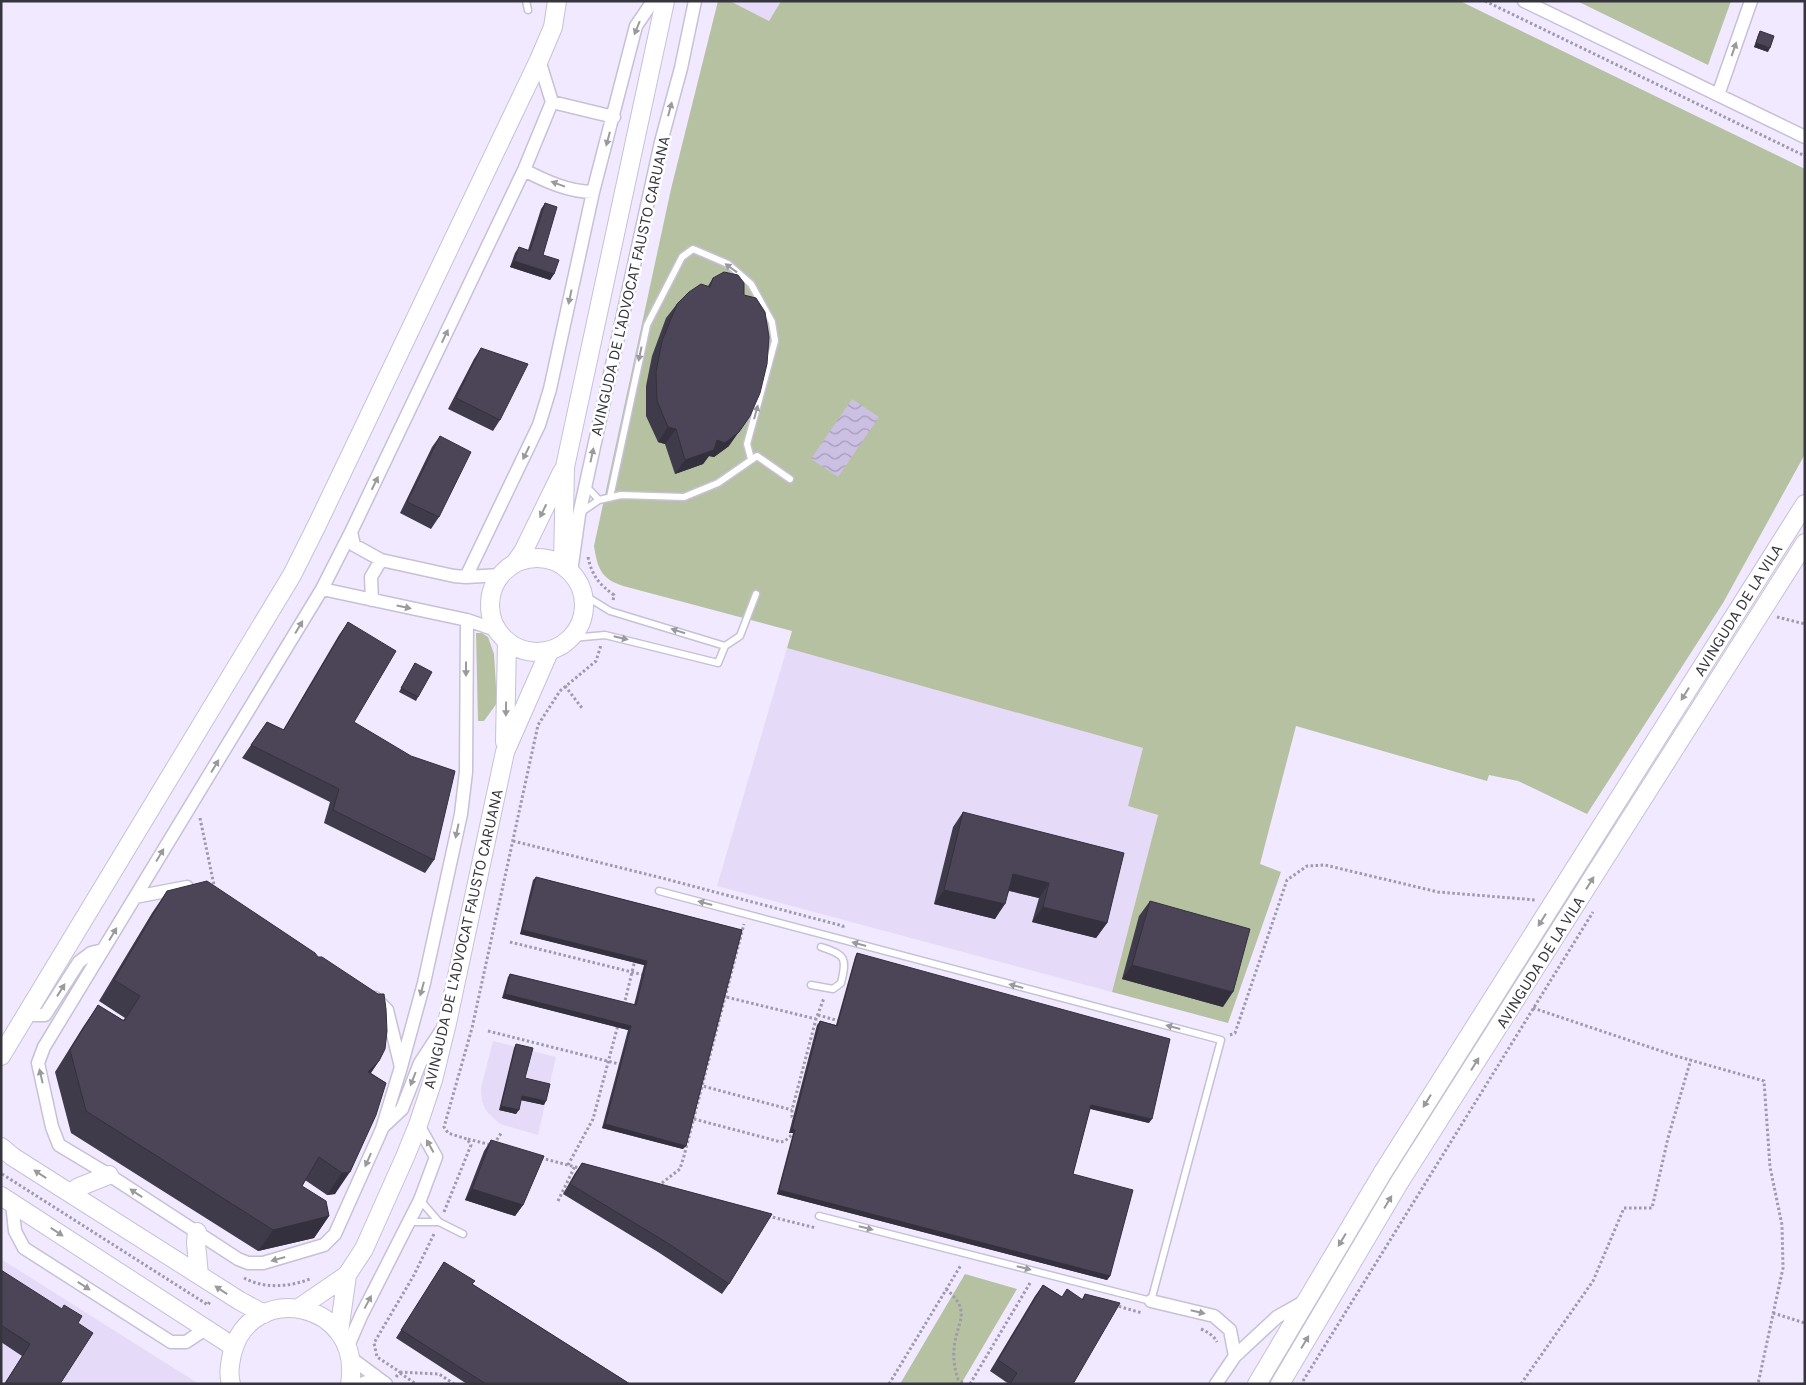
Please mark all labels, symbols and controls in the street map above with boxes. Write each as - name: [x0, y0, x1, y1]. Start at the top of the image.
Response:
- one-way arrow: [633, 21, 641, 35]
- one-way arrow: [1730, 41, 1738, 56]
- one-way arrow: [666, 102, 674, 117]
- one-way arrow: [603, 131, 611, 146]
- street label: AVINGUDA DE L'ADVOCAT FAUSTO CARUANA: [586, 134, 674, 438]
- one-way arrow: [550, 180, 565, 188]
- one-way arrow: [724, 263, 738, 273]
- one-way arrow: [566, 289, 574, 305]
- one-way arrow: [441, 329, 449, 343]
- one-way arrow: [636, 347, 644, 362]
- one-way arrow: [752, 405, 760, 420]
- one-way arrow: [522, 445, 530, 460]
- one-way arrow: [588, 448, 596, 463]
- one-way arrow: [371, 476, 379, 490]
- one-way arrow: [539, 504, 547, 518]
- street label: AVINGUDA DE LA VILA: [1690, 541, 1786, 679]
- one-way arrow: [396, 603, 411, 611]
- one-way arrow: [295, 620, 304, 633]
- one-way arrow: [671, 627, 686, 634]
- one-way arrow: [613, 634, 628, 642]
- one-way arrow: [462, 661, 470, 677]
- one-way arrow: [1681, 687, 1690, 700]
- one-way arrow: [502, 701, 510, 717]
- one-way arrow: [210, 759, 219, 772]
- street label: AVINGUDA DE L'ADVOCAT FAUSTO CARUANA: [419, 787, 507, 1091]
- one-way arrow: [453, 823, 461, 838]
- one-way arrow: [156, 849, 165, 862]
- one-way arrow: [1585, 876, 1594, 889]
- street label: AVINGUDA DE LA VILA: [1492, 893, 1588, 1031]
- one-way arrow: [697, 899, 712, 907]
- one-way arrow: [1538, 913, 1547, 926]
- one-way arrow: [108, 928, 117, 941]
- one-way arrow: [852, 940, 867, 948]
- one-way arrow: [418, 982, 426, 997]
- one-way arrow: [1009, 982, 1024, 990]
- one-way arrow: [56, 983, 66, 997]
- one-way arrow: [1166, 1023, 1181, 1031]
- one-way arrow: [1470, 1058, 1479, 1071]
- one-way arrow: [37, 1069, 45, 1084]
- one-way arrow: [409, 1072, 417, 1086]
- one-way arrow: [1423, 1095, 1432, 1108]
- one-way arrow: [425, 1139, 434, 1152]
- one-way arrow: [363, 1153, 372, 1168]
- one-way arrow: [34, 1169, 47, 1179]
- one-way arrow: [129, 1188, 143, 1198]
- one-way arrow: [1384, 1195, 1393, 1209]
- one-way arrow: [859, 1224, 874, 1232]
- one-way arrow: [50, 1227, 64, 1236]
- one-way arrow: [1338, 1233, 1347, 1246]
- one-way arrow: [270, 1255, 285, 1263]
- one-way arrow: [1016, 1264, 1031, 1272]
- one-way arrow: [77, 1281, 91, 1291]
- one-way arrow: [215, 1285, 228, 1294]
- one-way arrow: [364, 1295, 372, 1309]
- one-way arrow: [1191, 1308, 1206, 1316]
- one-way arrow: [1301, 1335, 1310, 1348]

